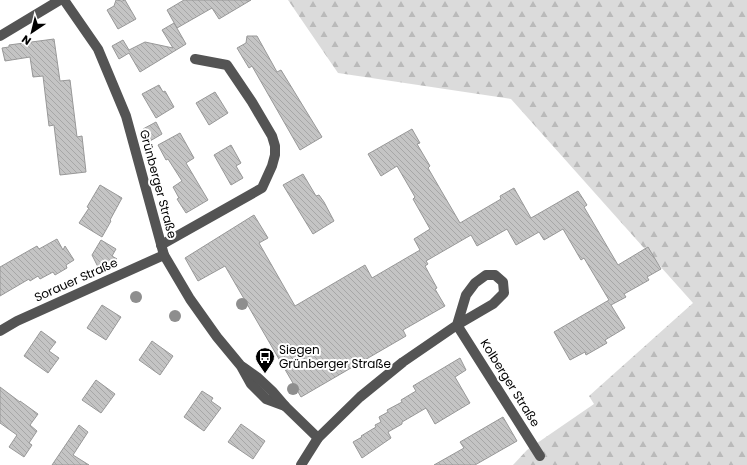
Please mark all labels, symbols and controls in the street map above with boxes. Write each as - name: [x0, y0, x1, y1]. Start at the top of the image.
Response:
- north arrow: [12, 12, 52, 52]
- text: N: [18, 31, 34, 49]
- street label: Grünberger Straße: [136, 128, 181, 240]
- street label: Sorauer Straße: [31, 254, 120, 306]
- street label: Kolberger Straße: [477, 336, 544, 430]
- place label: Siegen Grünberger Straße: [279, 341, 391, 372]
- bus stop icon: Siegen Grünberger Straße: [254, 346, 276, 374]

